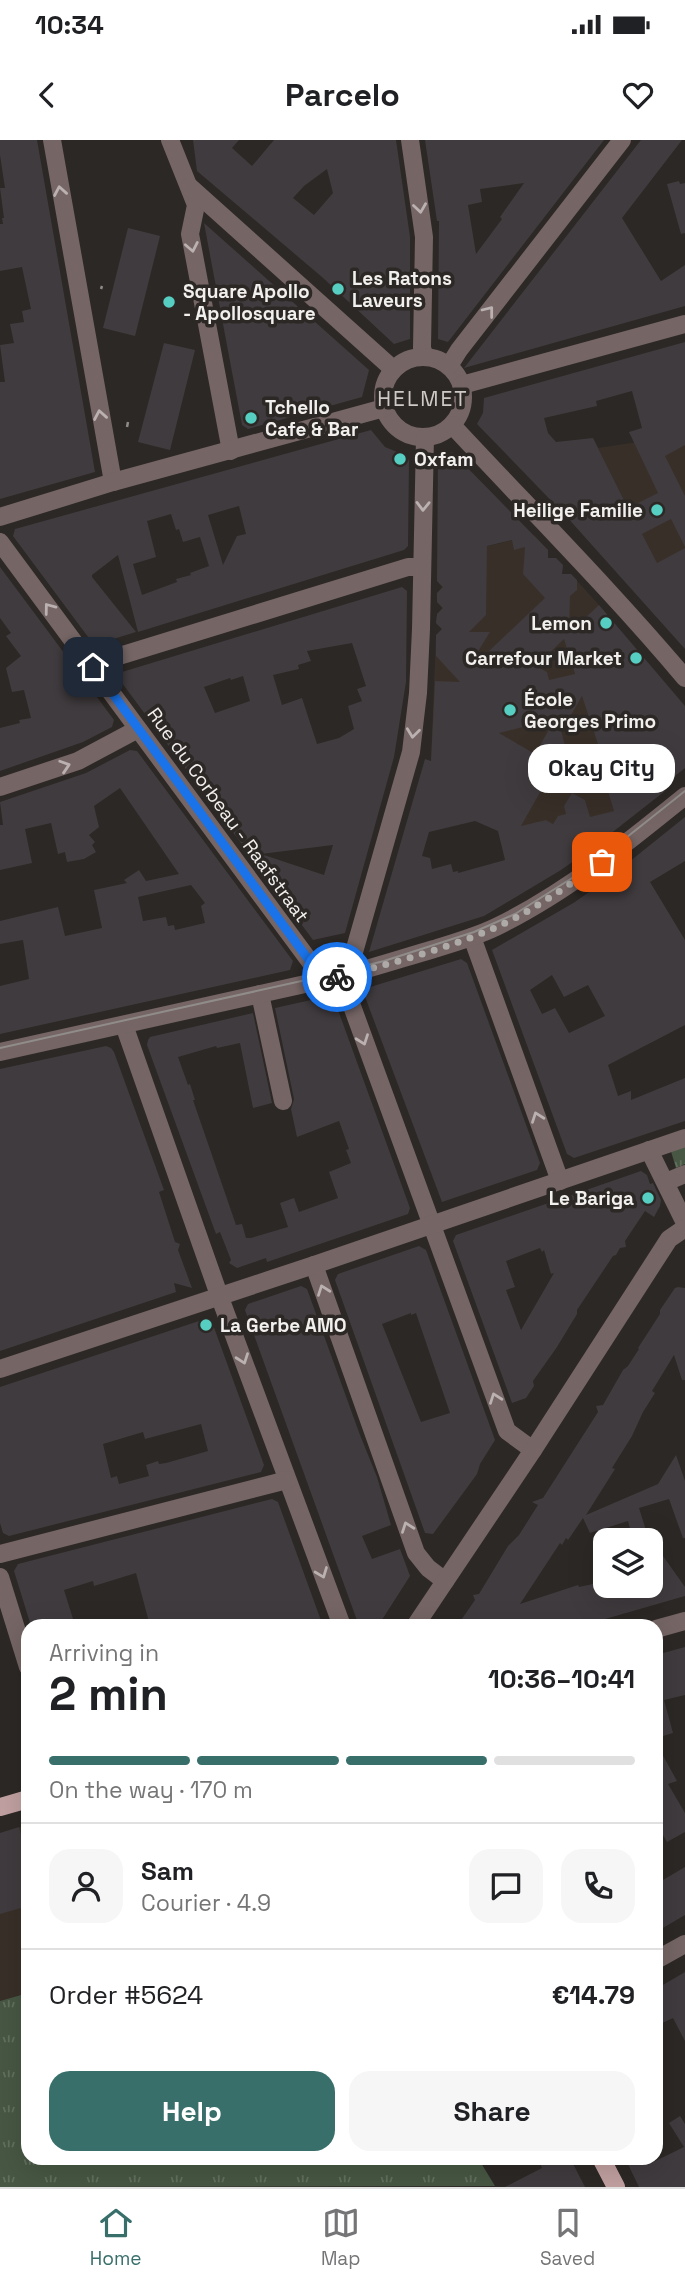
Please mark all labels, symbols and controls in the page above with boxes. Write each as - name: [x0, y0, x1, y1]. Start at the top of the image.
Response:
- text: 10:34: [35, 8, 104, 42]
- text: Parcelo: [285, 75, 400, 115]
- icon: back: [28, 76, 66, 114]
- icon: heart: [619, 76, 657, 114]
- one-way arrow: [54, 185, 69, 197]
- one-way arrow: [412, 202, 427, 213]
- one-way arrow: [184, 241, 199, 253]
- place label: Les Ratons Laveurs: [352, 266, 452, 313]
- place label: Square Apollo - Apollosquare: [183, 279, 316, 326]
- marker: Les Ratons Laveurs: [330, 281, 346, 297]
- marker: Square Apollo - Apollosquare: [161, 294, 177, 310]
- one-way arrow: [481, 306, 493, 319]
- district label: HELMET: [377, 385, 469, 412]
- place label: Tchello Cafe & Bar: [265, 395, 358, 442]
- one-way arrow: [93, 409, 108, 421]
- marker: Tchello Cafe & Bar: [243, 410, 259, 426]
- place label: Oxfam: [414, 447, 473, 472]
- marker: Oxfam: [392, 451, 408, 467]
- place label: Heilige Familie: [513, 498, 643, 523]
- one-way arrow: [415, 501, 430, 512]
- marker: Heilige Familie: [649, 502, 665, 518]
- one-way arrow: [45, 604, 57, 616]
- place label: Lemon: [531, 611, 592, 636]
- marker: Lemon: [598, 615, 614, 631]
- pin: [63, 637, 123, 697]
- place label: Carrefour Market: [465, 646, 622, 671]
- icon: home: [74, 648, 112, 686]
- marker: Carrefour Market: [628, 650, 644, 666]
- place label: École Georges Primo: [524, 687, 656, 734]
- marker: École Georges Primo: [502, 702, 518, 718]
- street label: Rue du Corbeau - Raafstraat: [142, 703, 314, 927]
- one-way arrow: [406, 727, 421, 739]
- callout: Okay City: [528, 743, 676, 792]
- text: Okay City: [548, 753, 655, 783]
- one-way arrow: [59, 759, 71, 774]
- pin: [572, 832, 632, 892]
- icon: bag: [583, 843, 621, 881]
- courier: [302, 942, 372, 1012]
- icon: bike: [318, 958, 356, 996]
- one-way arrow: [355, 1034, 369, 1046]
- one-way arrow: [531, 1111, 545, 1123]
- place label: Le Bariga: [549, 1186, 634, 1211]
- marker: Le Bariga: [640, 1190, 656, 1206]
- one-way arrow: [317, 1284, 331, 1296]
- place label: La Gerbe AMO: [220, 1313, 347, 1338]
- marker: La Gerbe AMO: [198, 1317, 214, 1333]
- one-way arrow: [235, 1353, 249, 1365]
- one-way arrow: [489, 1392, 503, 1404]
- one-way arrow: [401, 1522, 415, 1534]
- map controls: [593, 1528, 663, 1598]
- button: layers: [593, 1528, 663, 1598]
- one-way arrow: [313, 1566, 327, 1578]
- text: Arriving in: [49, 1638, 159, 1668]
- text: 10:36–10:41: [488, 1662, 635, 1696]
- text: 2 min: [49, 1665, 168, 1723]
- text: On the way · 170 m: [49, 1775, 253, 1805]
- button: person: [49, 1849, 123, 1923]
- button: chat: [469, 1849, 543, 1923]
- button: phone: [561, 1849, 635, 1923]
- text: Sam: [141, 1854, 194, 1888]
- text: Courier · 4.9: [141, 1888, 271, 1918]
- text: Order #5624: [49, 1978, 203, 2012]
- text: €14.79: [552, 1978, 635, 2012]
- button: Help: [49, 2071, 335, 2151]
- button: Share: [349, 2071, 635, 2151]
- tab: Home: [90, 2204, 141, 2271]
- tab: Map: [321, 2204, 360, 2271]
- tab: Saved: [540, 2204, 595, 2271]

